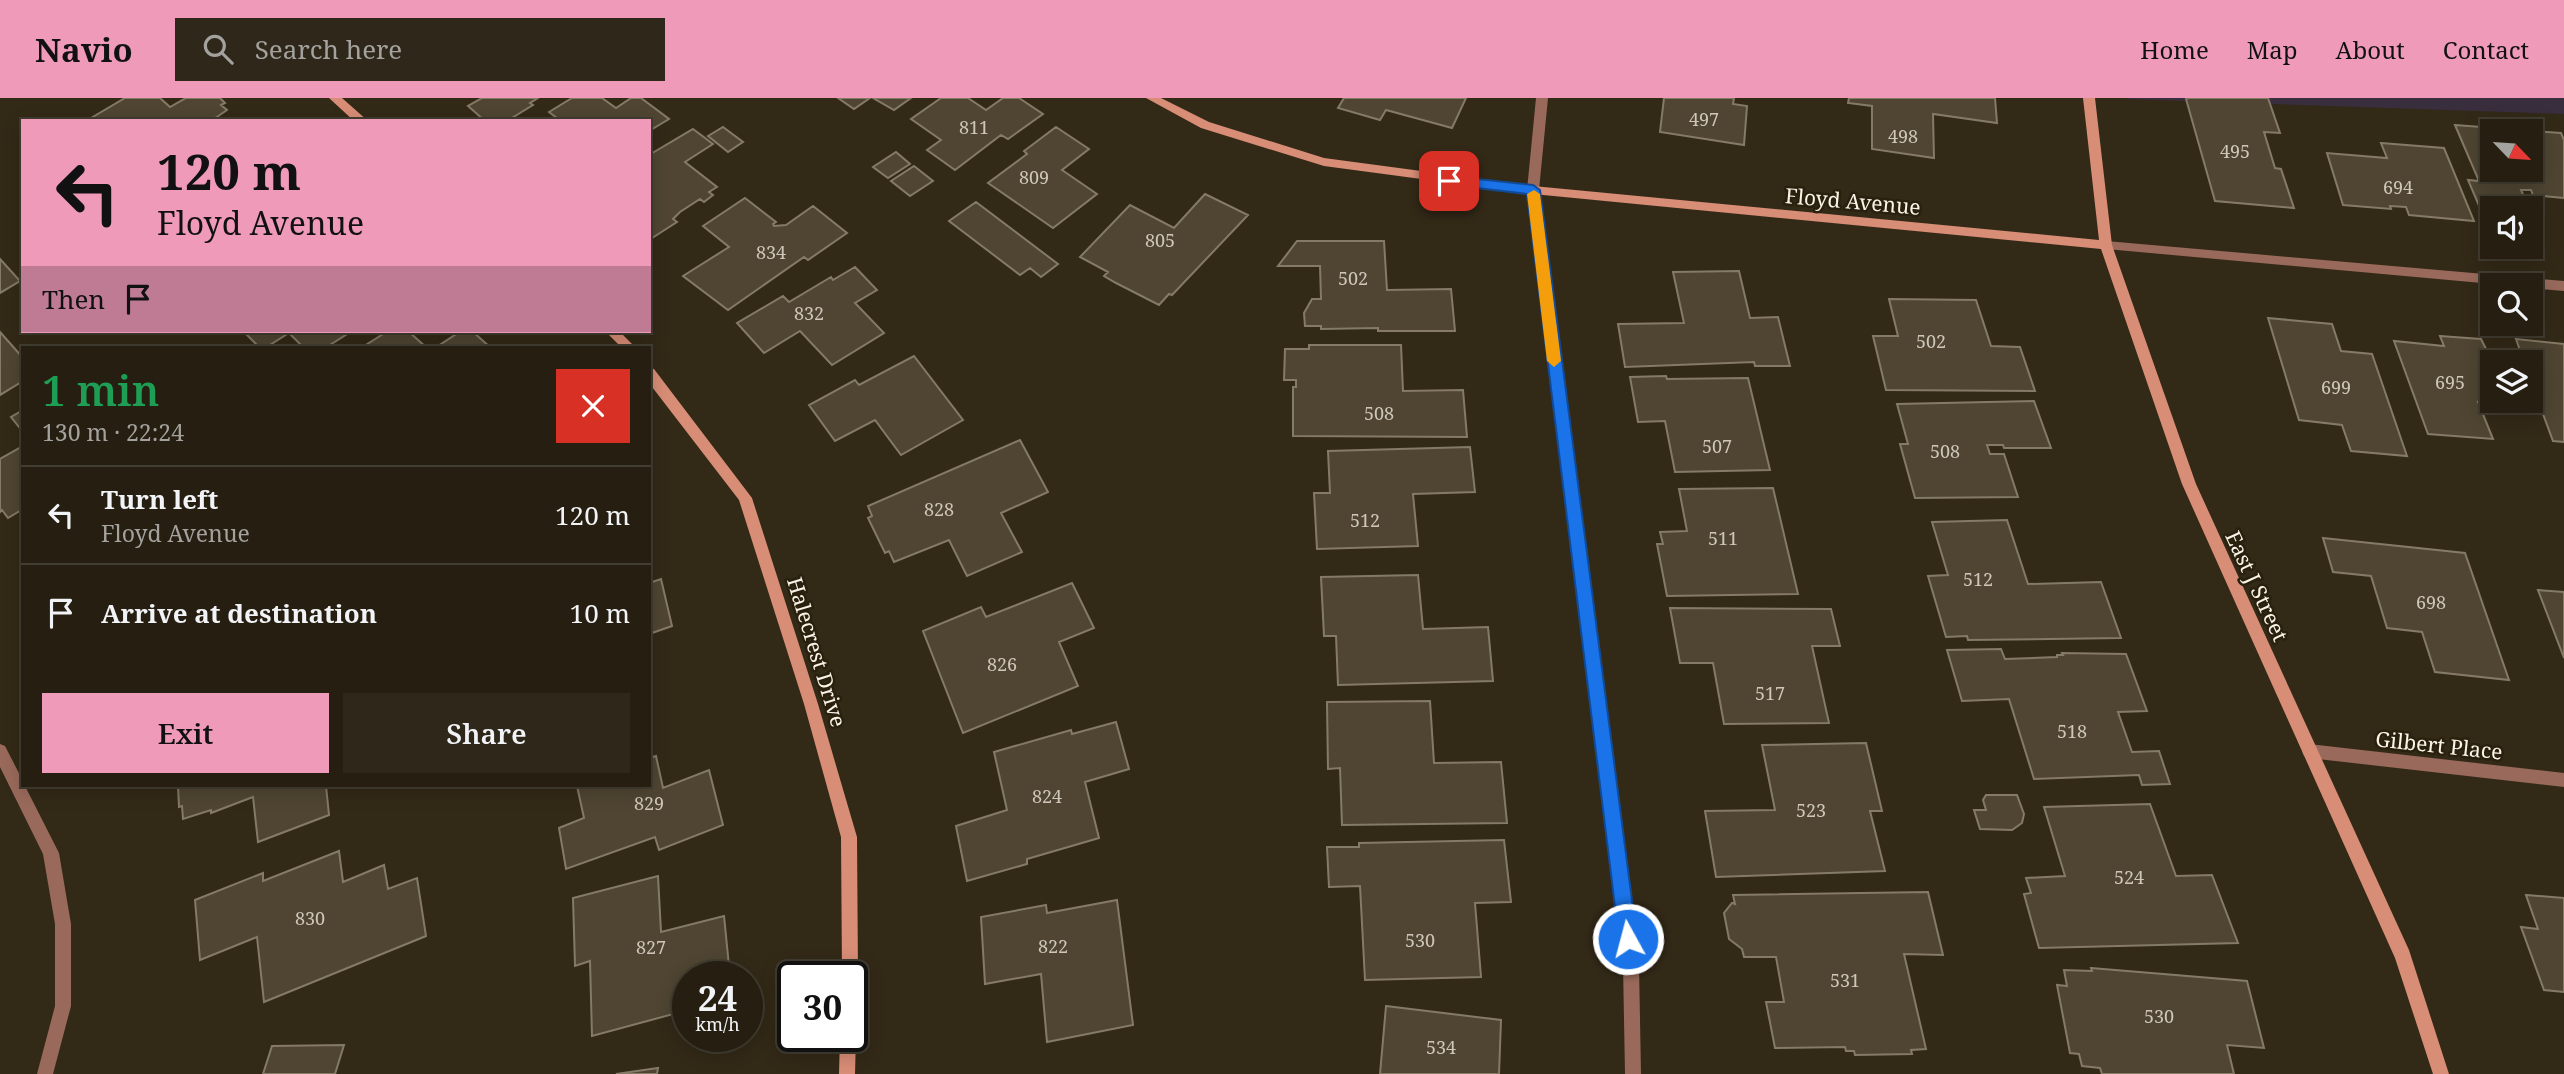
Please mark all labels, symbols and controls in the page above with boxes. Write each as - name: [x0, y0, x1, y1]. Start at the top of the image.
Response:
- search box: [175, 18, 665, 81]
- text: Navio: [35, 27, 133, 72]
- icon: search: [199, 30, 237, 68]
- text: Search here: [255, 31, 402, 67]
- text: Home: [2140, 33, 2209, 66]
- text: Map: [2247, 33, 2298, 66]
- text: About: [2336, 33, 2405, 66]
- text: Contact: [2443, 33, 2529, 66]
- house number: 497: [1689, 107, 1719, 131]
- house number: 811: [959, 115, 989, 139]
- north arrow: [2480, 119, 2543, 182]
- map controls: [2480, 119, 2543, 413]
- house number: 498: [1888, 124, 1918, 148]
- text: 120 m: [157, 138, 301, 204]
- house number: 495: [2220, 139, 2250, 163]
- icon: left: [42, 147, 133, 238]
- pin: [1419, 151, 1479, 211]
- icon: arrive: [1430, 162, 1468, 200]
- house number: 809: [1019, 165, 1049, 189]
- house number: 694: [2383, 175, 2413, 199]
- street label: Floyd Avenue: [1784, 181, 1922, 221]
- button: sound: [2480, 196, 2543, 259]
- text: Floyd Avenue: [157, 201, 364, 244]
- house number: 805: [1145, 228, 1175, 252]
- house number: 834: [756, 240, 786, 264]
- house number: 502: [1338, 266, 1368, 290]
- button: search: [2480, 273, 2543, 336]
- icon: arrive: [119, 280, 157, 318]
- text: Then: [42, 281, 105, 317]
- house number: 832: [794, 301, 824, 325]
- house number: 502: [1916, 329, 1946, 353]
- button: layers: [2480, 350, 2543, 413]
- text: 1 min: [42, 361, 159, 418]
- button: close: [556, 369, 630, 443]
- house number: 695: [2435, 370, 2465, 394]
- house number: 699: [2321, 375, 2351, 399]
- house number: 508: [1364, 401, 1394, 425]
- text: 130 m · 22:24: [42, 416, 184, 448]
- house number: 507: [1702, 434, 1732, 458]
- house number: 508: [1930, 439, 1960, 463]
- text: Turn left: [101, 481, 218, 517]
- icon: left: [42, 496, 80, 534]
- text: 120 m: [555, 497, 630, 533]
- house number: 828: [924, 497, 954, 521]
- house number: 512: [1350, 508, 1380, 532]
- text: Floyd Avenue: [101, 517, 250, 549]
- house number: 511: [1708, 526, 1738, 550]
- street label: East J Street: [2219, 526, 2295, 646]
- house number: 512: [1963, 567, 1993, 591]
- street label: Halecrest Drive: [781, 574, 853, 730]
- house number: 698: [2416, 590, 2446, 614]
- icon: arrive: [42, 594, 80, 632]
- text: Arrive at destination: [101, 595, 377, 631]
- text: 10 m: [570, 595, 630, 631]
- house number: 826: [987, 652, 1017, 676]
- house number: 517: [1755, 681, 1785, 705]
- button: Exit: [42, 693, 329, 773]
- button: Share: [343, 693, 630, 773]
- house number: 518: [2057, 719, 2087, 743]
- street label: Gilbert Place: [2374, 724, 2504, 766]
- house number: 824: [1032, 784, 1062, 808]
- house number: 829: [634, 791, 664, 815]
- house number: 523: [1796, 798, 1826, 822]
- house number: 524: [2114, 865, 2144, 889]
- position arrow: [1591, 902, 1665, 976]
- house number: 830: [295, 906, 325, 930]
- house number: 530: [1405, 928, 1435, 952]
- house number: 822: [1038, 934, 1068, 958]
- house number: 827: [636, 935, 666, 959]
- speed limit sign: 30: [777, 961, 868, 1052]
- house number: 531: [1830, 968, 1860, 992]
- text: 24: [698, 974, 737, 1021]
- house number: 530: [2144, 1004, 2174, 1028]
- text: km/h: [695, 1012, 740, 1036]
- house number: 534: [1426, 1035, 1456, 1059]

